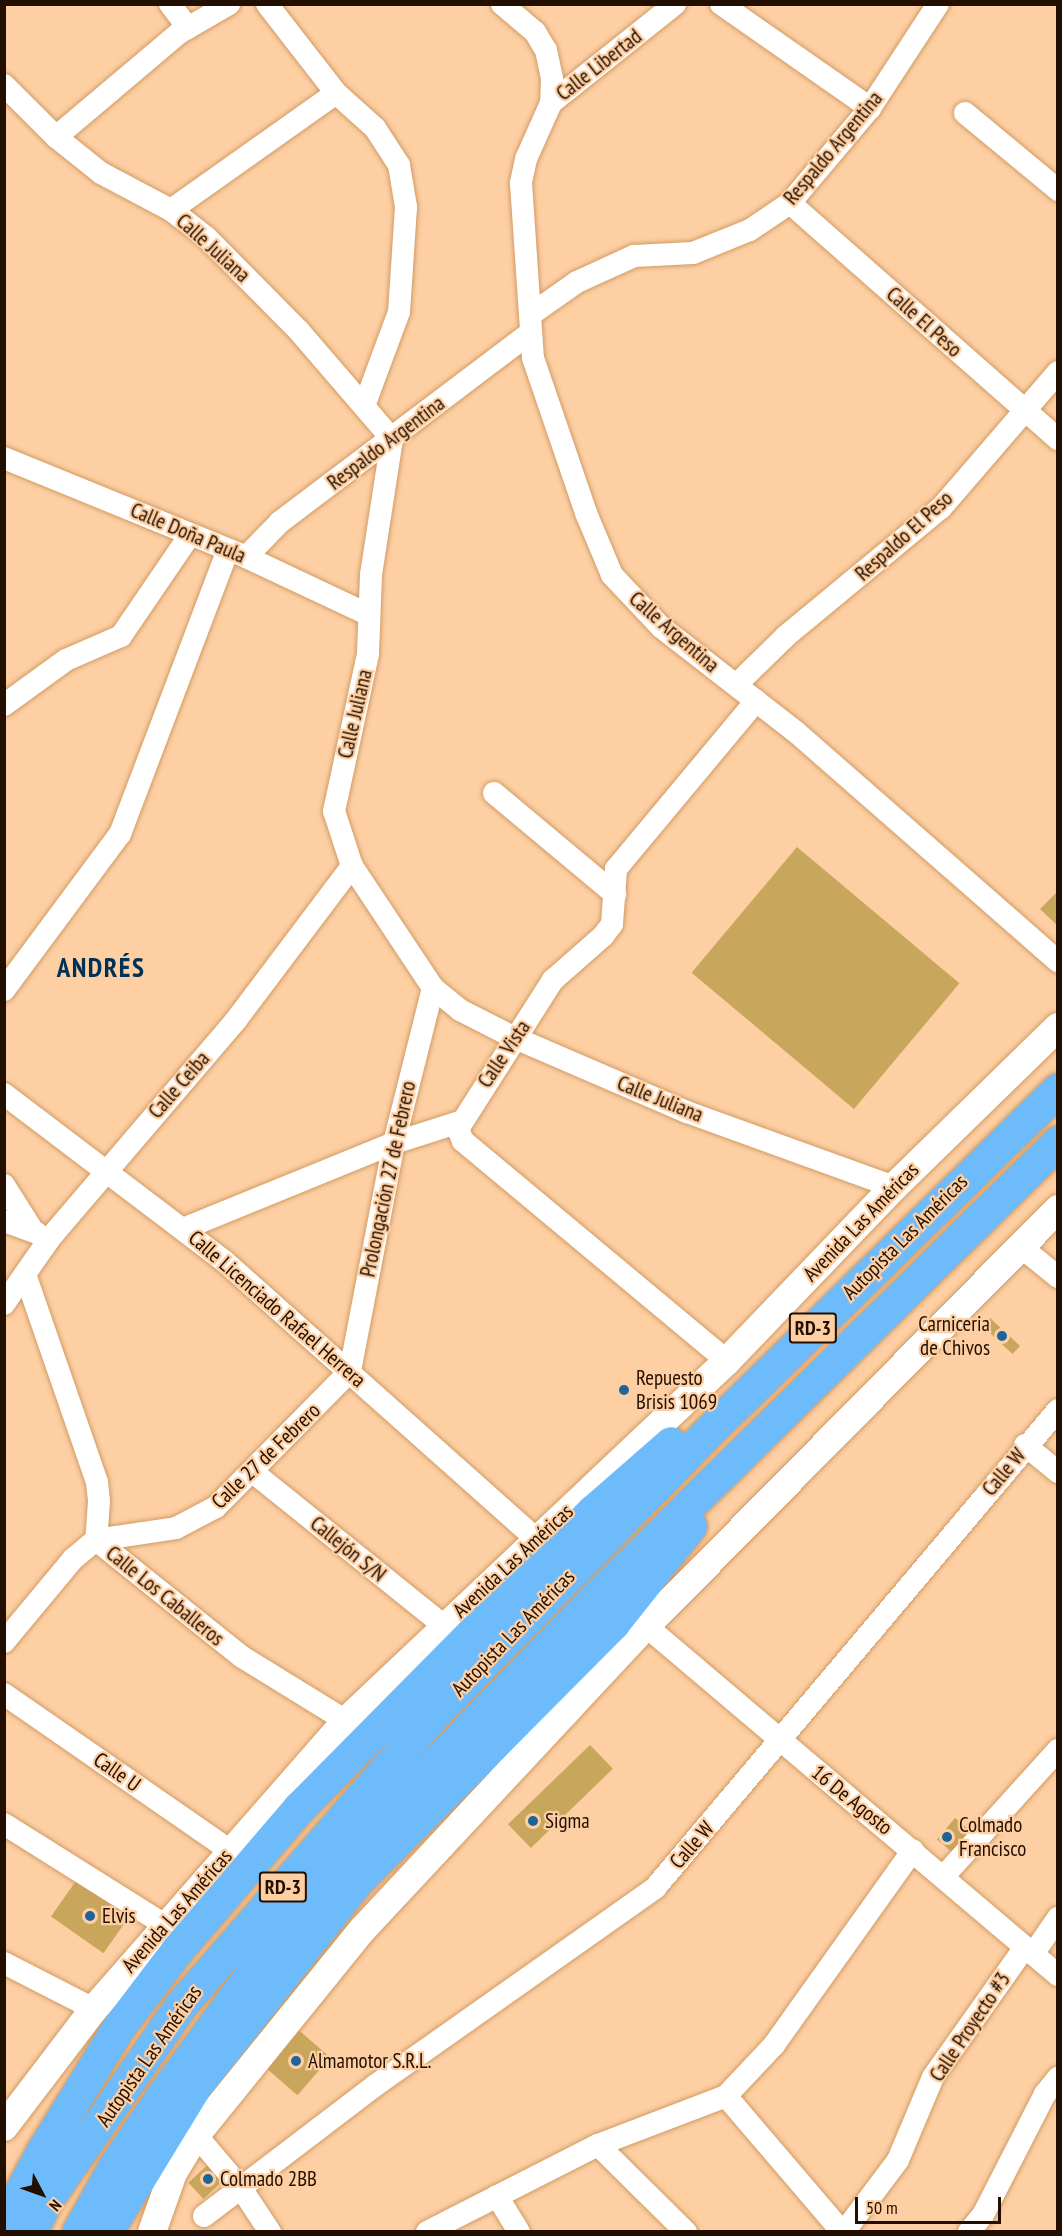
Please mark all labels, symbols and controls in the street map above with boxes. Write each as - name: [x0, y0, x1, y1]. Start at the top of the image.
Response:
- street label: Calle Libertad: [551, 24, 647, 106]
- street label: Respaldo Argentina: [778, 86, 888, 210]
- street label: Calle Juliana: [171, 208, 255, 288]
- street label: Calle El Peso: [881, 282, 967, 362]
- street label: Respaldo Argentina: [322, 391, 450, 495]
- street label: Respaldo El Peso: [850, 486, 958, 586]
- street label: Calle Doña Paula: [127, 497, 249, 569]
- street label: Calle Argentina: [624, 586, 724, 678]
- street label: Calle Juliana: [333, 667, 377, 761]
- district label: ANDRÉS: [57, 952, 145, 984]
- street label: Calle Vista: [472, 1015, 536, 1093]
- street label: Calle Ceiba: [143, 1046, 215, 1124]
- street label: Calle Juliana: [613, 1070, 707, 1128]
- street label: Prolongación 27 de Febrero: [355, 1078, 421, 1280]
- street label: Avenida Las Américas: [798, 1157, 924, 1287]
- street label: Autopista Las Américas: [837, 1169, 973, 1305]
- street label: Calle Licenciado Rafael Herrera: [183, 1225, 371, 1393]
- road number: RD-3: [788, 1311, 838, 1345]
- place label: Carniceria de Chivos: [918, 1311, 990, 1361]
- marker: Carniceria de Chivos: [995, 1329, 1009, 1343]
- place label: Repuesto Brisis 1069: [636, 1365, 717, 1415]
- marker: Repuesto Brisis 1069: [617, 1383, 631, 1397]
- street label: Calle 27 de Febrero: [206, 1398, 326, 1514]
- street label: Calle W: [977, 1443, 1031, 1501]
- street label: Avenida Las Américas: [447, 1499, 579, 1623]
- street label: Callejón S/N: [305, 1511, 391, 1587]
- street label: Calle Los Caballeros: [101, 1541, 229, 1651]
- street label: Autopista Las Américas: [446, 1564, 580, 1702]
- street label: Calle U: [89, 1747, 145, 1797]
- street label: 16 De Agosto: [806, 1760, 898, 1840]
- place label: Sigma: [545, 1808, 590, 1834]
- place label: Colmado Francisco: [959, 1812, 1026, 1862]
- marker: Sigma: [526, 1814, 540, 1828]
- street label: Calle W: [665, 1816, 719, 1874]
- marker: Colmado Francisco: [940, 1830, 954, 1844]
- street label: Avenida Las Américas: [116, 1844, 238, 1978]
- road number: RD-3: [258, 1870, 308, 1904]
- place label: Elvis: [102, 1903, 136, 1929]
- marker: Elvis: [83, 1909, 97, 1923]
- street label: Calle Proyecto #3: [924, 1968, 1016, 2086]
- street label: Autopista Las Américas: [91, 1980, 207, 2132]
- place label: Almamotor S.R.L.: [308, 2048, 432, 2074]
- marker: Almamotor S.R.L.: [289, 2054, 303, 2068]
- north arrow: [12, 2164, 72, 2224]
- place label: Colmado 2BB: [220, 2166, 317, 2192]
- marker: Colmado 2BB: [201, 2172, 215, 2186]
- scale bar: [858, 2185, 1004, 2223]
- text: N: [45, 2196, 66, 2216]
- text: 50 m: [866, 2196, 898, 2219]

